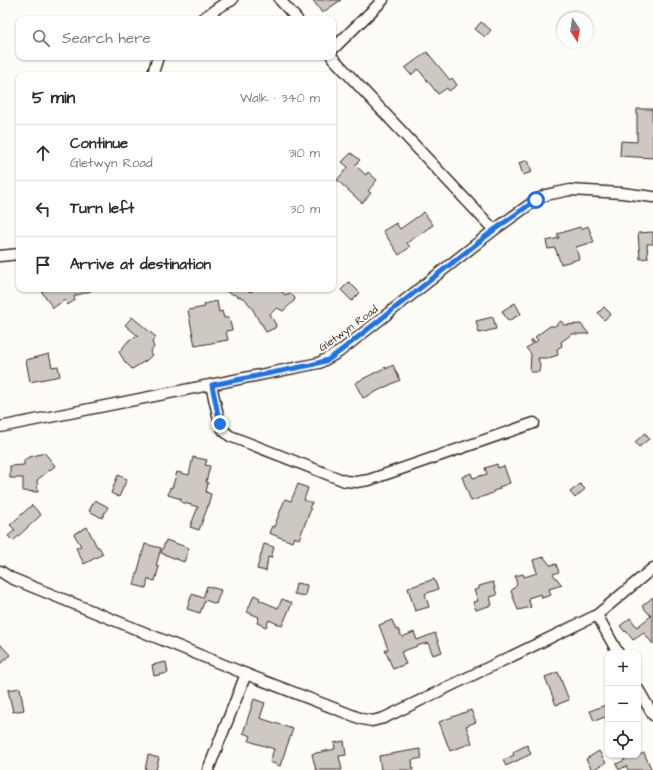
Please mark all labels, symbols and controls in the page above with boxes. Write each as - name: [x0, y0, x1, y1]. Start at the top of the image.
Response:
- north arrow: [557, 12, 593, 48]
- search box: [16, 16, 336, 60]
- icon: search: [30, 27, 52, 49]
- text: Search here: [62, 28, 151, 49]
- text: 5 min: [32, 86, 75, 110]
- text: Walk · 340 m: [240, 89, 320, 107]
- text: Continue: [70, 133, 128, 154]
- icon: ahead: [32, 142, 54, 164]
- text: 310 m: [288, 144, 320, 162]
- text: Gletwyn Road: [70, 154, 153, 172]
- route start: [527, 191, 545, 209]
- icon: left: [32, 198, 54, 220]
- text: Turn left: [70, 198, 134, 219]
- text: 30 m: [290, 200, 320, 218]
- icon: arrive: [32, 254, 54, 276]
- text: Arrive at destination: [70, 254, 211, 275]
- street label: Gletwyn Road: [316, 302, 382, 356]
- route end: [211, 415, 229, 433]
- map controls: [605, 650, 641, 758]
- button: +: [605, 650, 641, 686]
- button: −: [605, 686, 641, 722]
- button: locate: [605, 722, 641, 758]

